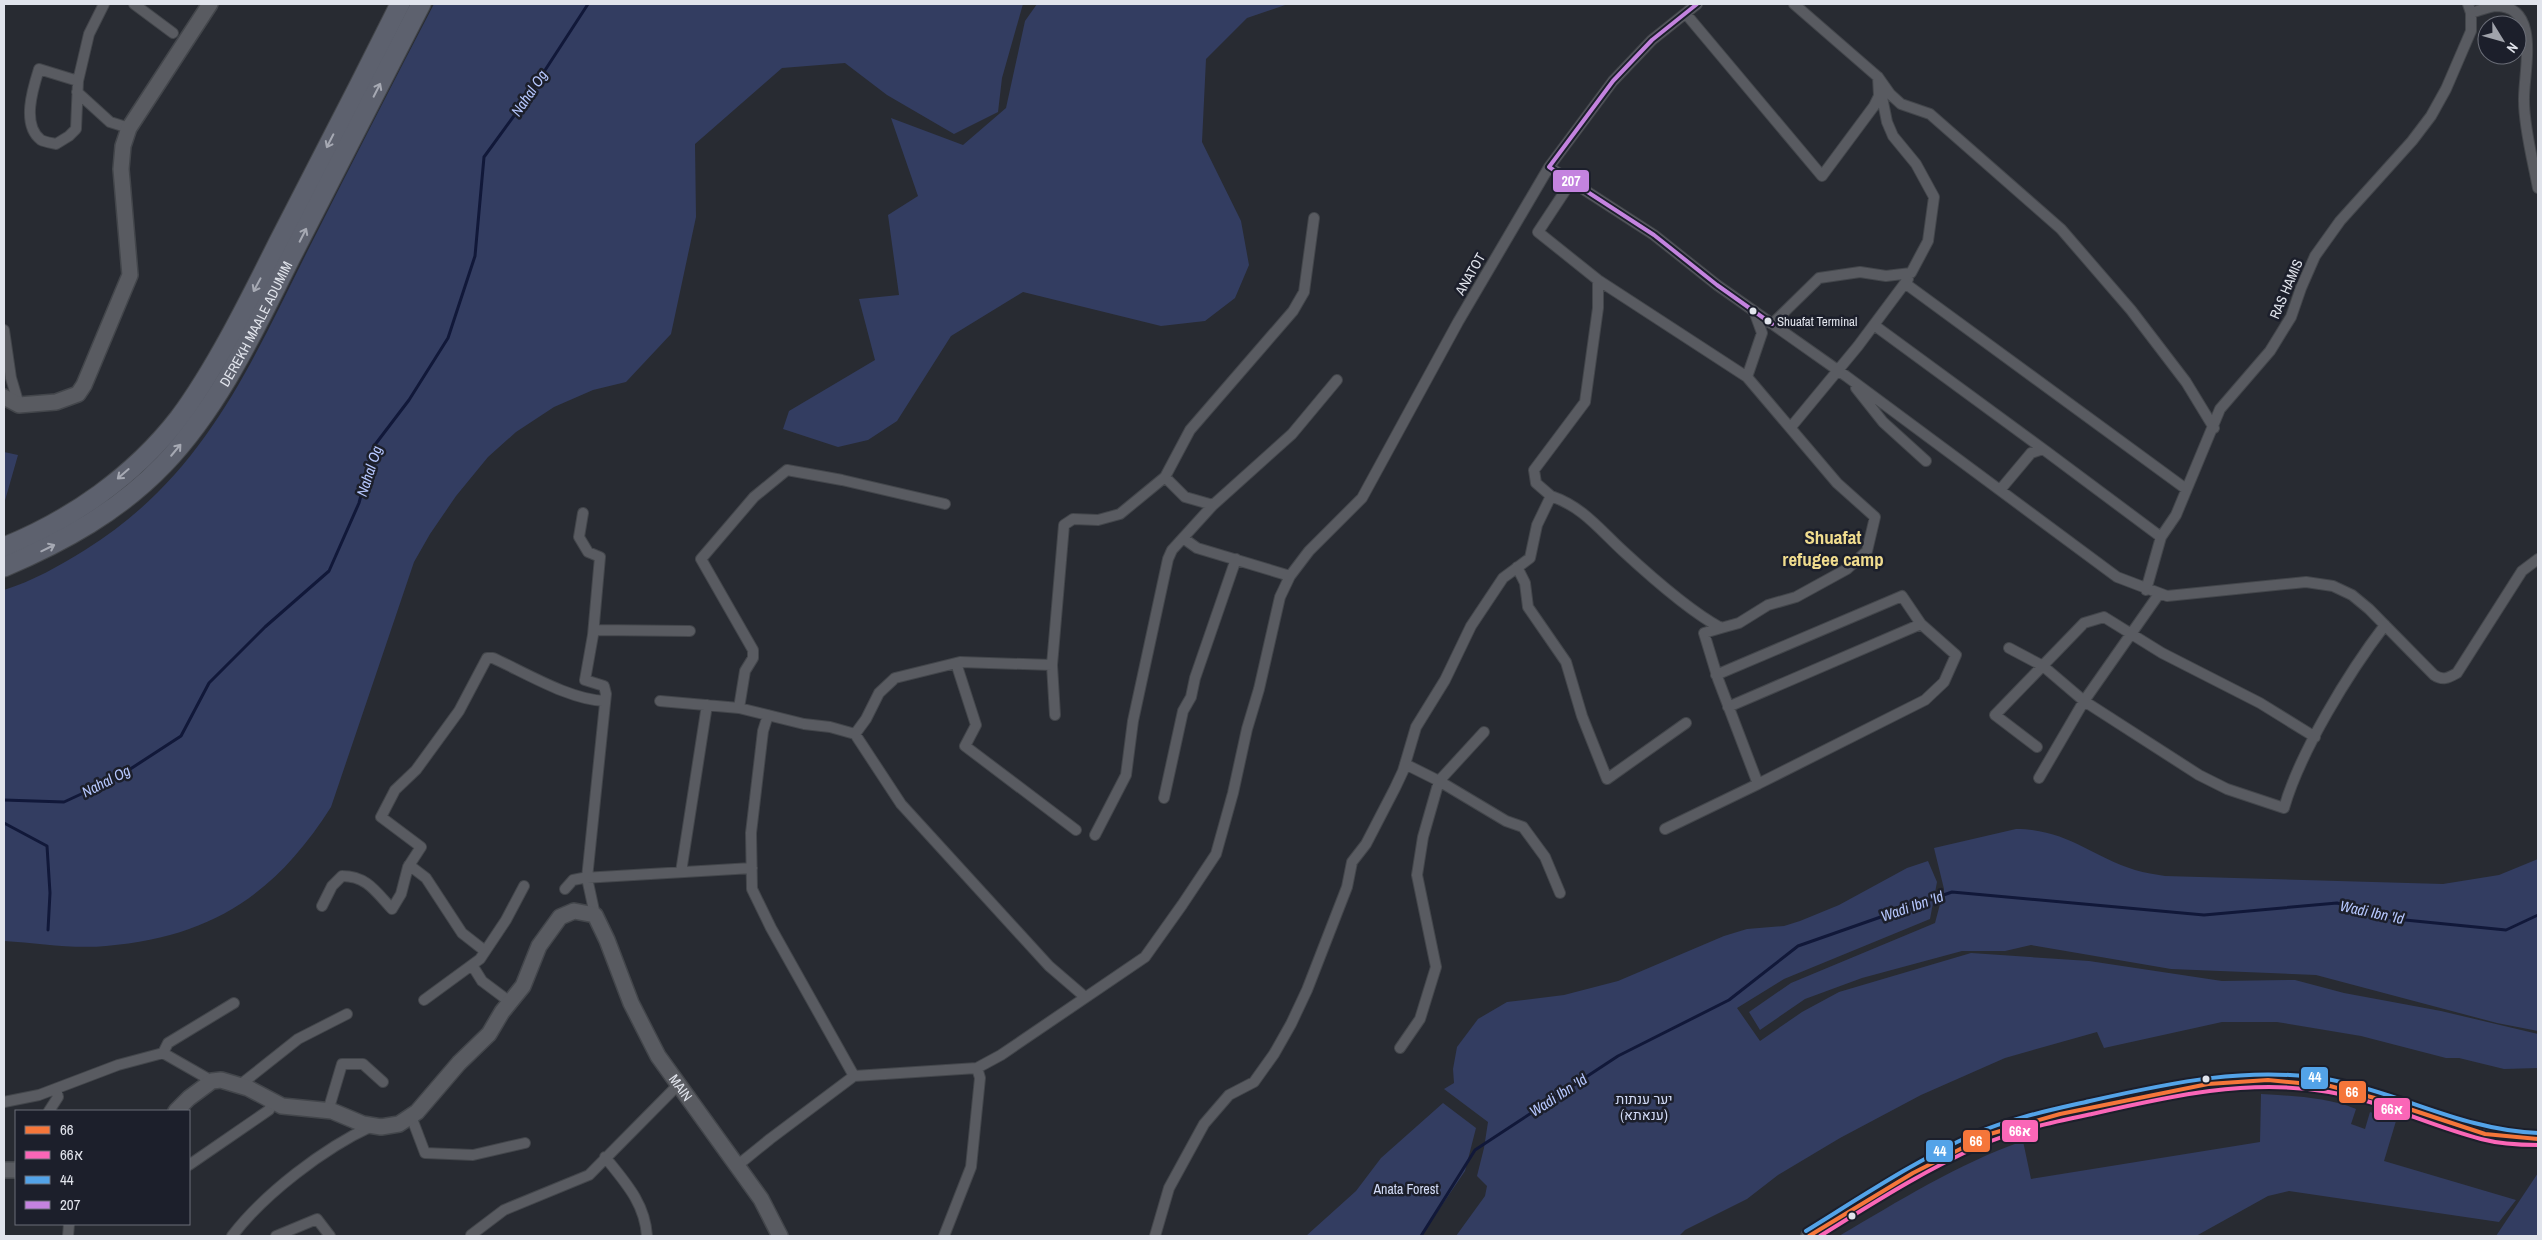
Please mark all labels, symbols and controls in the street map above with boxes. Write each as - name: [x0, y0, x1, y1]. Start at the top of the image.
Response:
- north arrow: [2477, 15, 2527, 65]
- text: N: [2503, 39, 2522, 57]
- water label: Nahal Og: [506, 65, 552, 120]
- one-way arrow: [373, 83, 382, 98]
- one-way arrow: [325, 133, 334, 148]
- line badge: 207: [1552, 169, 1590, 193]
- text: 207: [1561, 172, 1581, 190]
- one-way arrow: [299, 228, 308, 243]
- street label: ANATOT: [1450, 250, 1489, 299]
- street label: RAS HAMIS: [2265, 256, 2307, 322]
- street label: DEREKH MAALE ADUMIM: [215, 258, 296, 390]
- one-way arrow: [251, 278, 261, 292]
- unlabelled marker: [1748, 306, 1758, 316]
- place label: Shuafat Terminal: [1777, 313, 1857, 330]
- marker: Shuafat Terminal: [1763, 316, 1773, 326]
- one-way arrow: [171, 443, 182, 456]
- water label: Nahal Og: [351, 443, 387, 499]
- one-way arrow: [117, 468, 130, 480]
- district label: Shuafat refugee camp: [1782, 524, 1884, 572]
- one-way arrow: [41, 543, 56, 553]
- water label: Nahal Og: [78, 760, 134, 802]
- water label: Wadi Ibn 'Id: [1878, 885, 1946, 927]
- water label: Wadi Ibn 'Id: [2338, 895, 2406, 929]
- line badge: 44: [2300, 1066, 2329, 1090]
- water label: Wadi Ibn 'Id: [1525, 1068, 1591, 1122]
- text: 44: [2309, 1068, 2322, 1086]
- street label: MAIN: [665, 1071, 696, 1105]
- unlabelled marker: [2201, 1074, 2211, 1084]
- line badge: 66: [2338, 1080, 2367, 1104]
- text: 66: [2346, 1083, 2358, 1101]
- park label: יער ענתות (ענאתא): [1615, 1090, 1673, 1124]
- line badge: 66א: [2373, 1097, 2411, 1121]
- text: 66א: [2381, 1100, 2403, 1118]
- legend: [15, 1110, 190, 1225]
- text: 66: [60, 1119, 74, 1140]
- line badge: 66א: [2001, 1119, 2039, 1143]
- text: 66א: [2009, 1122, 2031, 1140]
- line badge: 66: [1962, 1129, 1991, 1153]
- text: 66: [1970, 1132, 1982, 1150]
- line badge: 44: [1925, 1139, 1954, 1163]
- text: 44: [1934, 1142, 1947, 1160]
- text: 66א: [60, 1144, 83, 1165]
- text: 44: [60, 1169, 74, 1190]
- park label: Anata Forest: [1372, 1180, 1439, 1198]
- text: 207: [60, 1194, 81, 1215]
- unlabelled marker: [1847, 1211, 1857, 1221]

